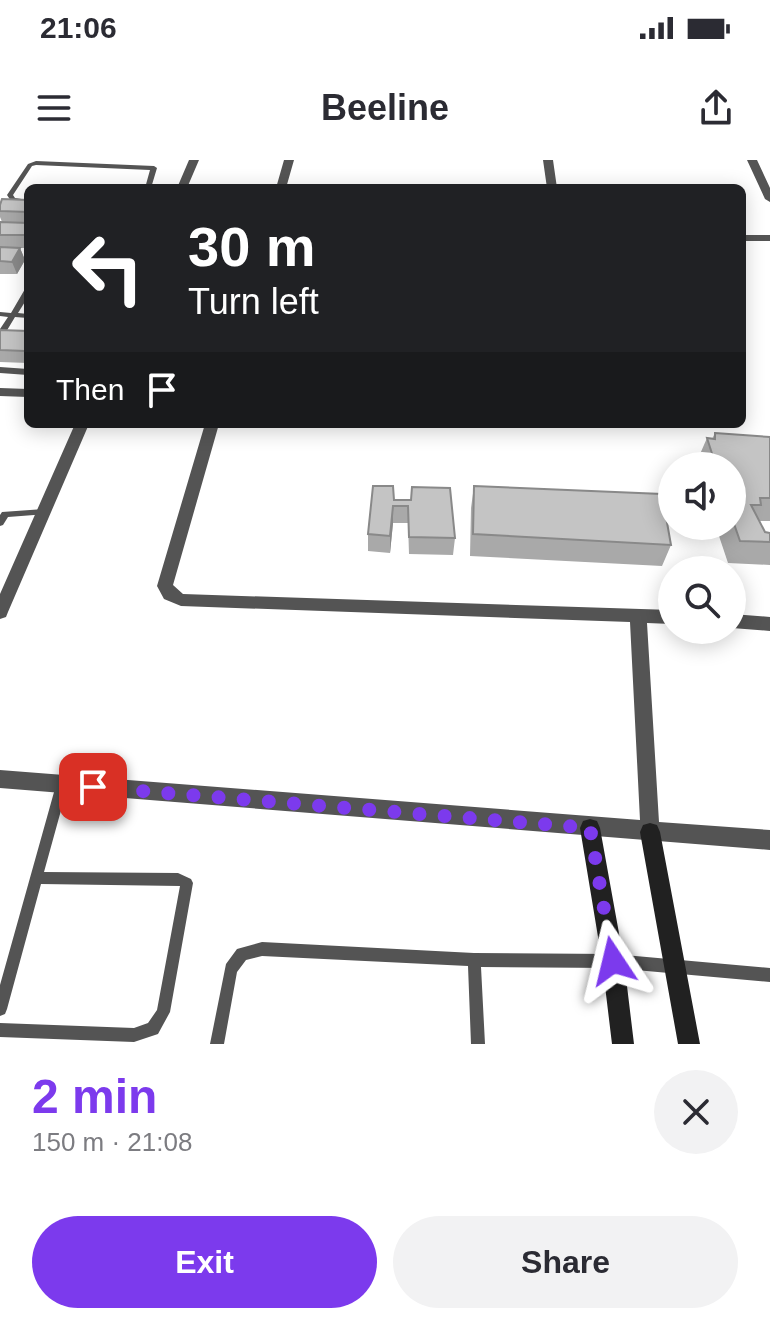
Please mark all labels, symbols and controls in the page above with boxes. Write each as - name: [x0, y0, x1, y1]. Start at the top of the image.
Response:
- text: 21:06: [40, 11, 117, 44]
- icon: menu: [32, 86, 76, 130]
- icon: share: [694, 86, 738, 130]
- text: Beeline: [321, 87, 449, 128]
- text: 30 m: [188, 215, 316, 278]
- icon: left: [56, 216, 160, 320]
- text: Turn left: [188, 281, 319, 322]
- icon: arrive: [140, 368, 184, 412]
- text: Then: [56, 373, 124, 406]
- map controls: [658, 452, 746, 644]
- button: sound: [658, 452, 746, 540]
- button: search: [658, 556, 746, 644]
- pin: [59, 753, 127, 821]
- icon: arrive: [71, 765, 115, 809]
- position arrow: [571, 919, 655, 1003]
- text: 2 min: [32, 1070, 157, 1123]
- button: close: [654, 1070, 738, 1154]
- text: 150 m · 21:08: [32, 1127, 192, 1157]
- button: Exit: [32, 1216, 377, 1308]
- button: Share: [393, 1216, 738, 1308]

